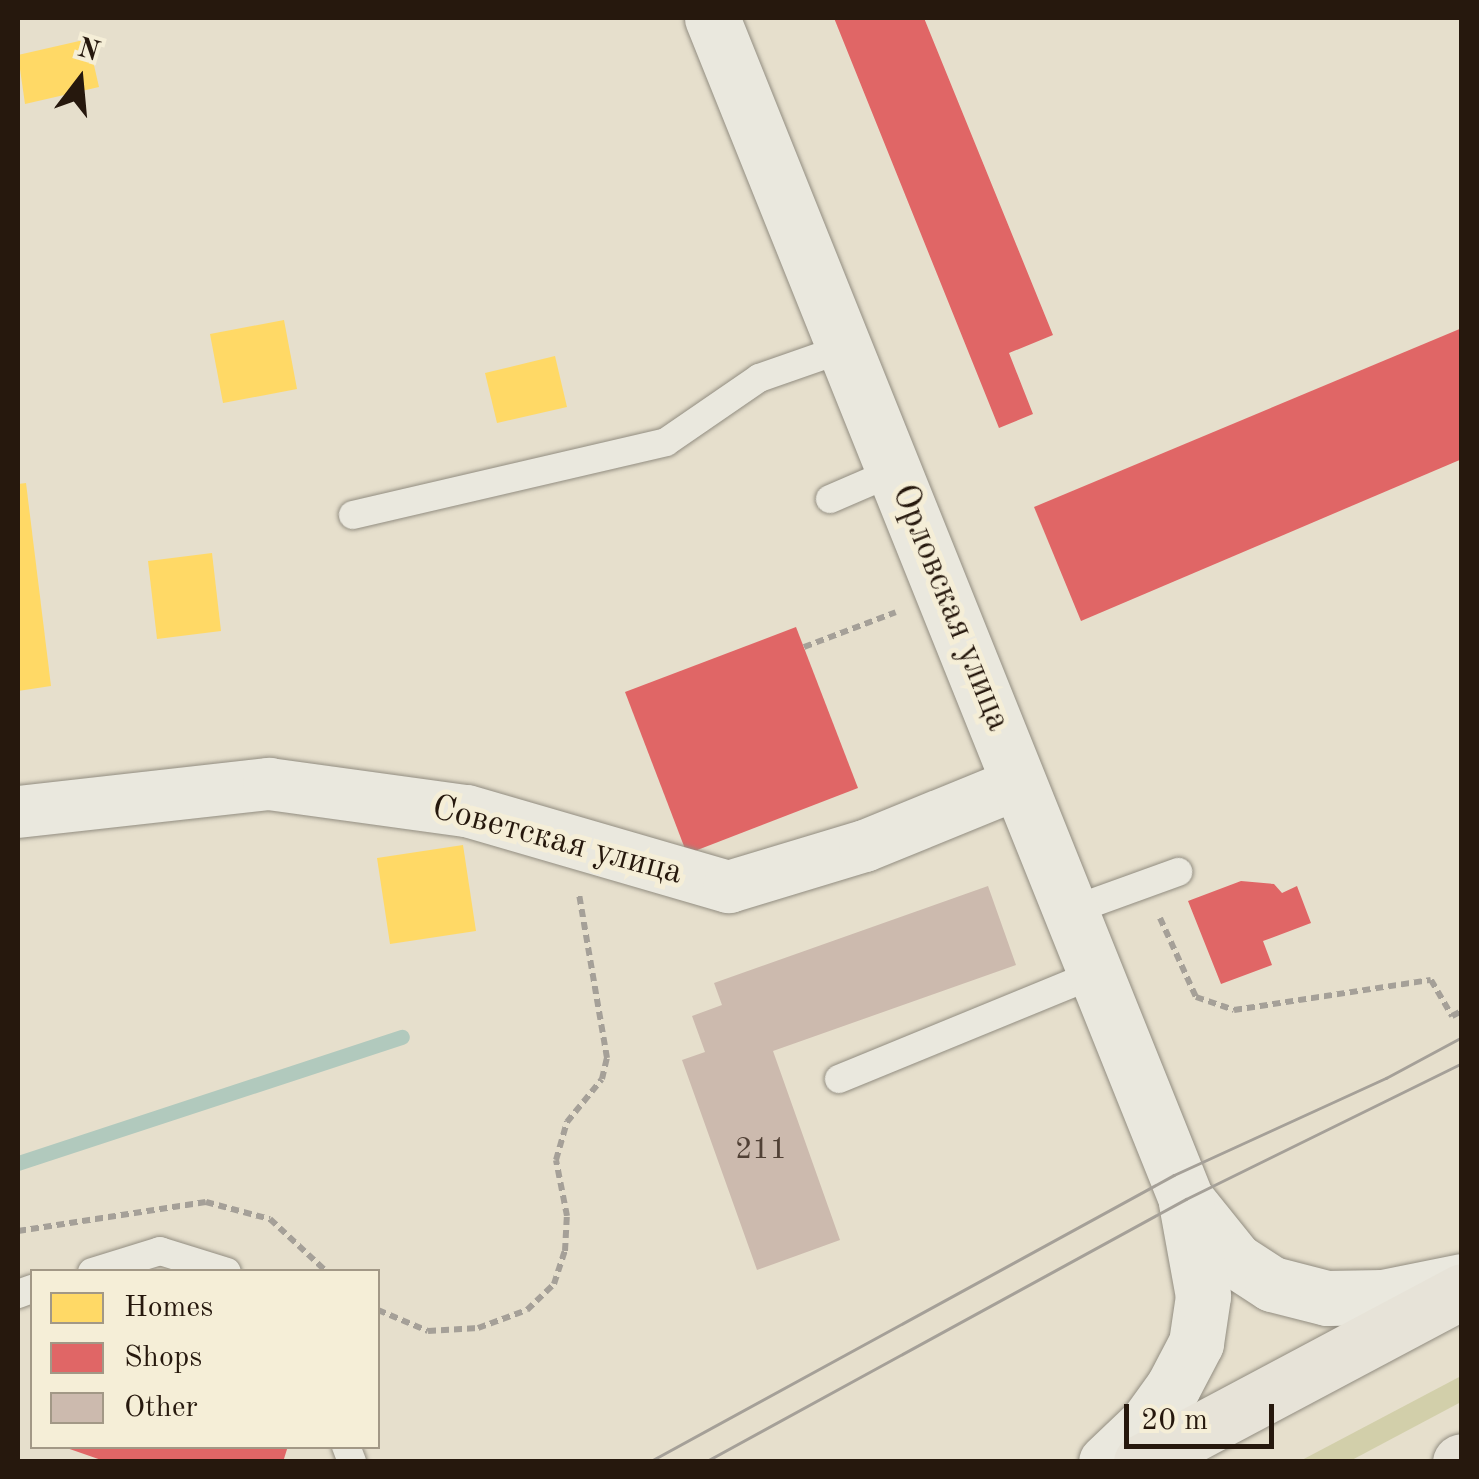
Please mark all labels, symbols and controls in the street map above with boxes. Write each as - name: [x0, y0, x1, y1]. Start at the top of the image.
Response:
- north arrow: [30, 30, 130, 130]
- text: N: [74, 35, 102, 68]
- street label: Орловская улица: [881, 479, 1019, 737]
- street label: Советская улица: [427, 787, 687, 895]
- house number: 211: [735, 1132, 787, 1168]
- legend: [30, 1269, 380, 1449]
- text: Homes: [124, 1293, 213, 1323]
- text: Shops: [124, 1343, 202, 1373]
- scale bar: [1129, 1384, 1279, 1446]
- text: Other: [124, 1393, 198, 1423]
- text: 20 m: [1141, 1406, 1208, 1436]

